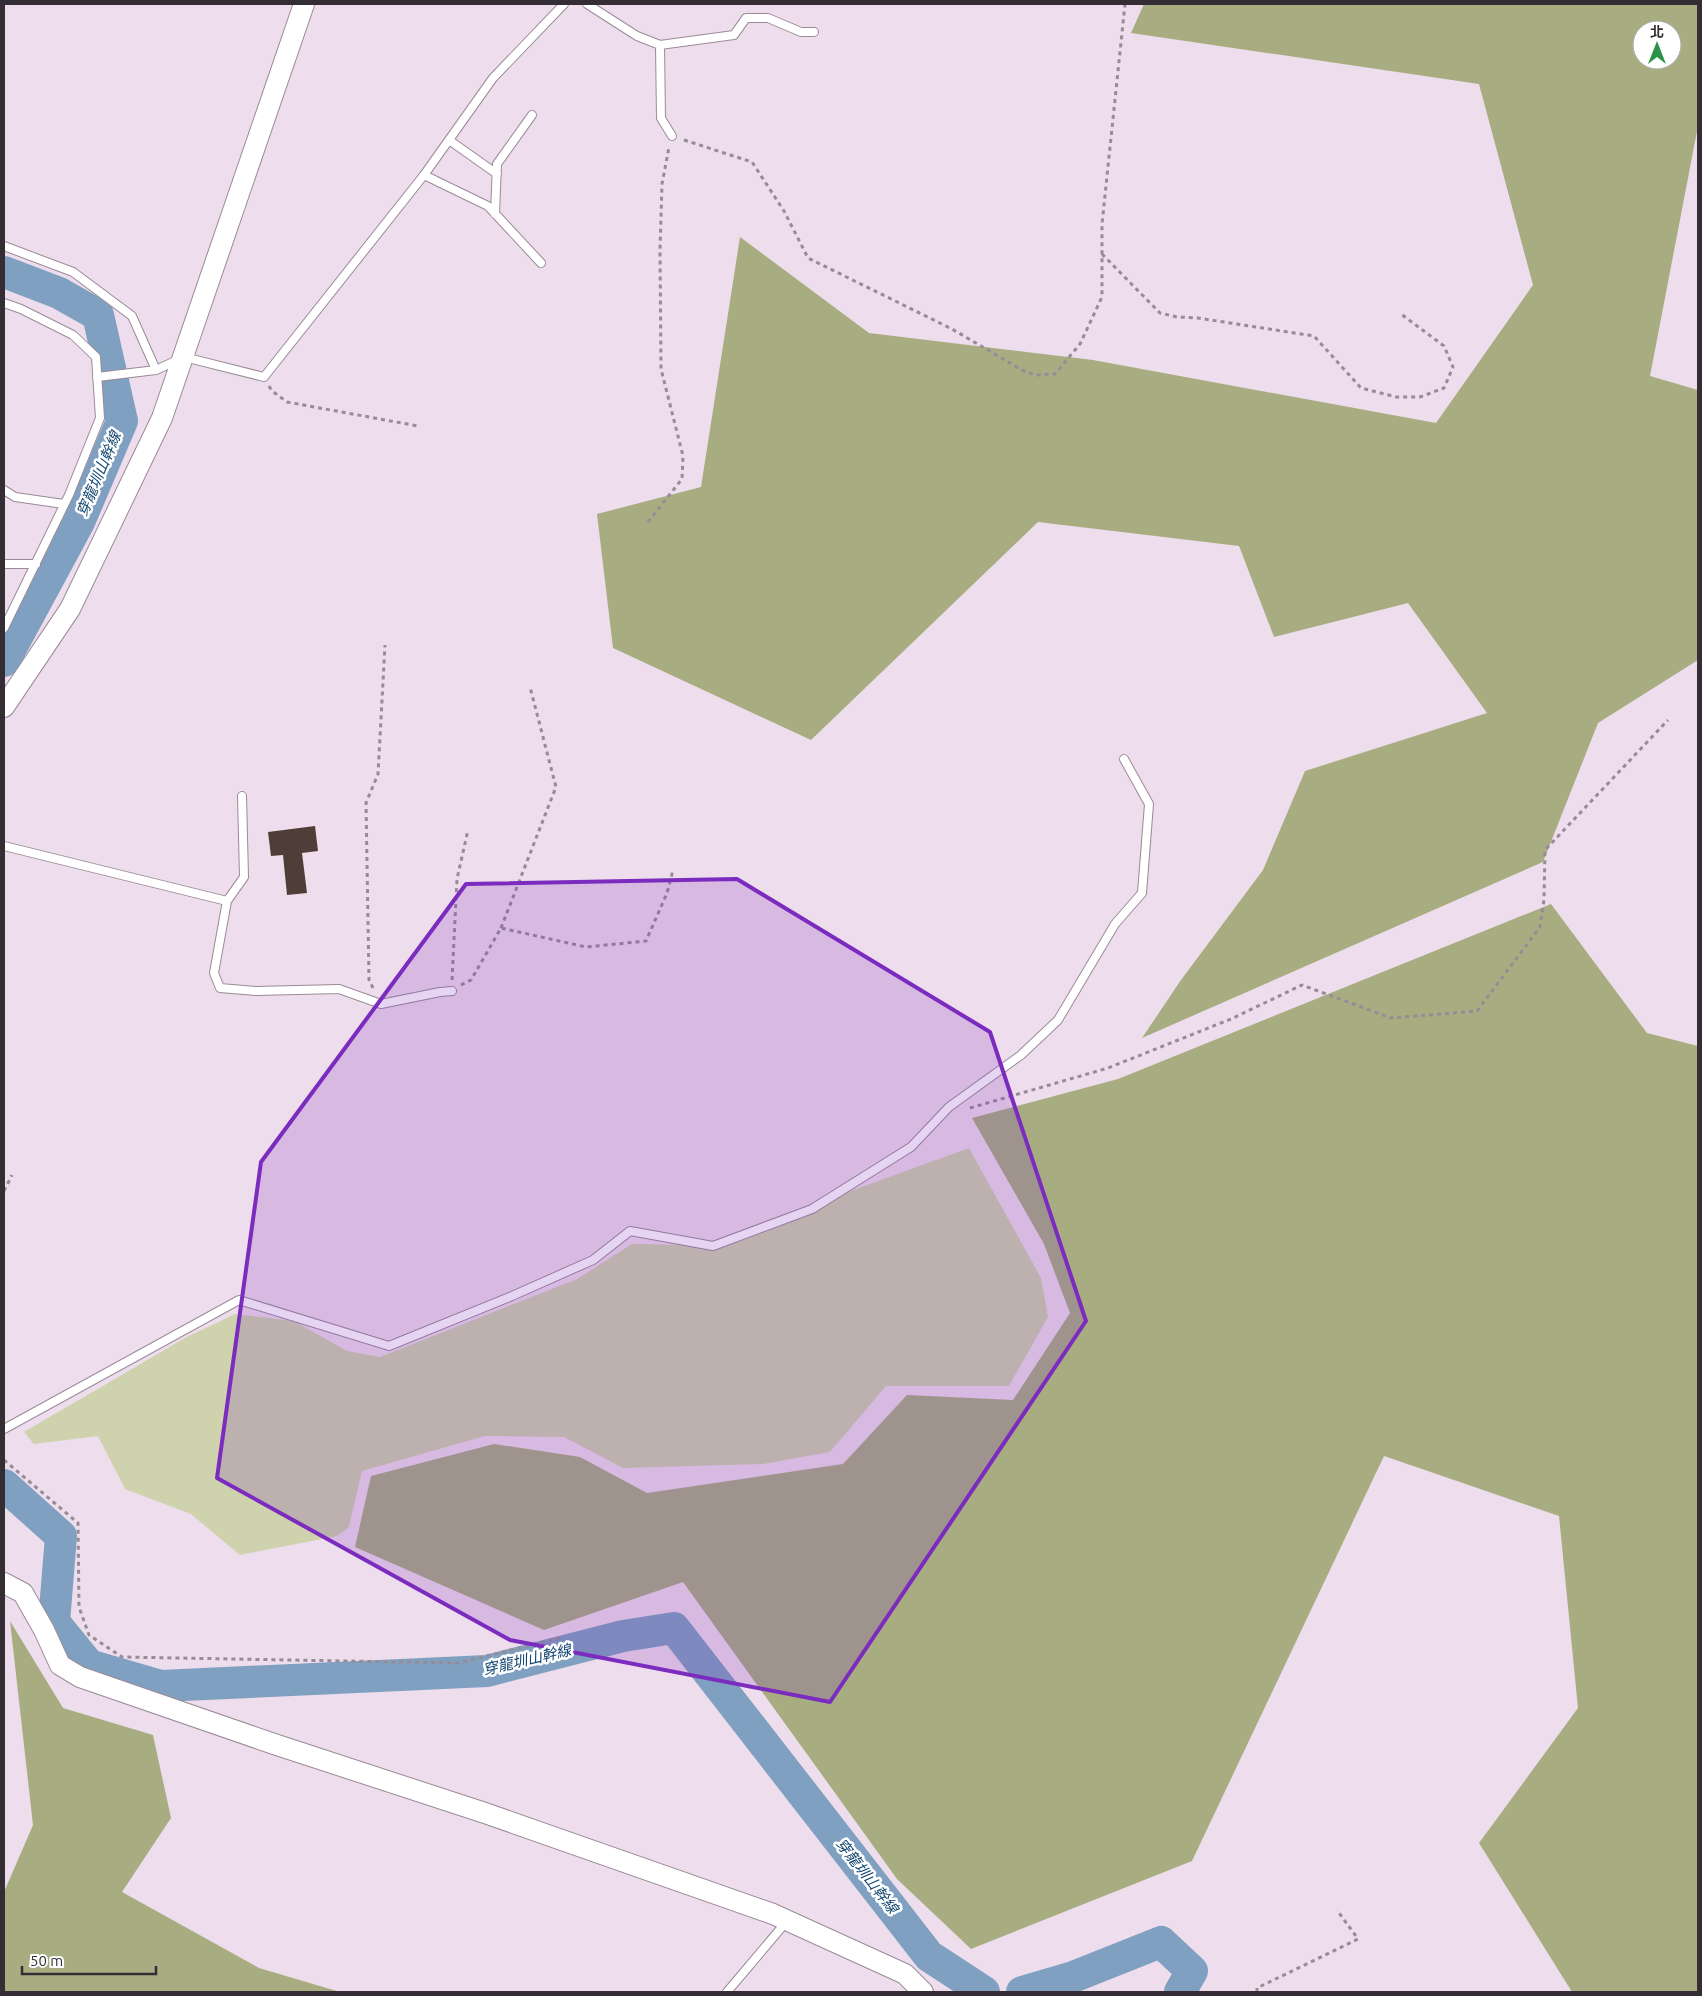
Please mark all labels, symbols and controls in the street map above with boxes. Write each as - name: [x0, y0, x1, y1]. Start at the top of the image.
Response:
- north arrow: [1632, 20, 1682, 70]
- text: 北: [1650, 24, 1664, 40]
- water label: 穿龍圳山幹線: [73, 427, 125, 519]
- water label: 穿龍圳山幹線: [481, 1641, 575, 1678]
- water label: 穿龍圳山幹線: [833, 1835, 903, 1918]
- scale bar: [22, 1944, 156, 1976]
- text: 50 m: [30, 1952, 63, 1969]

